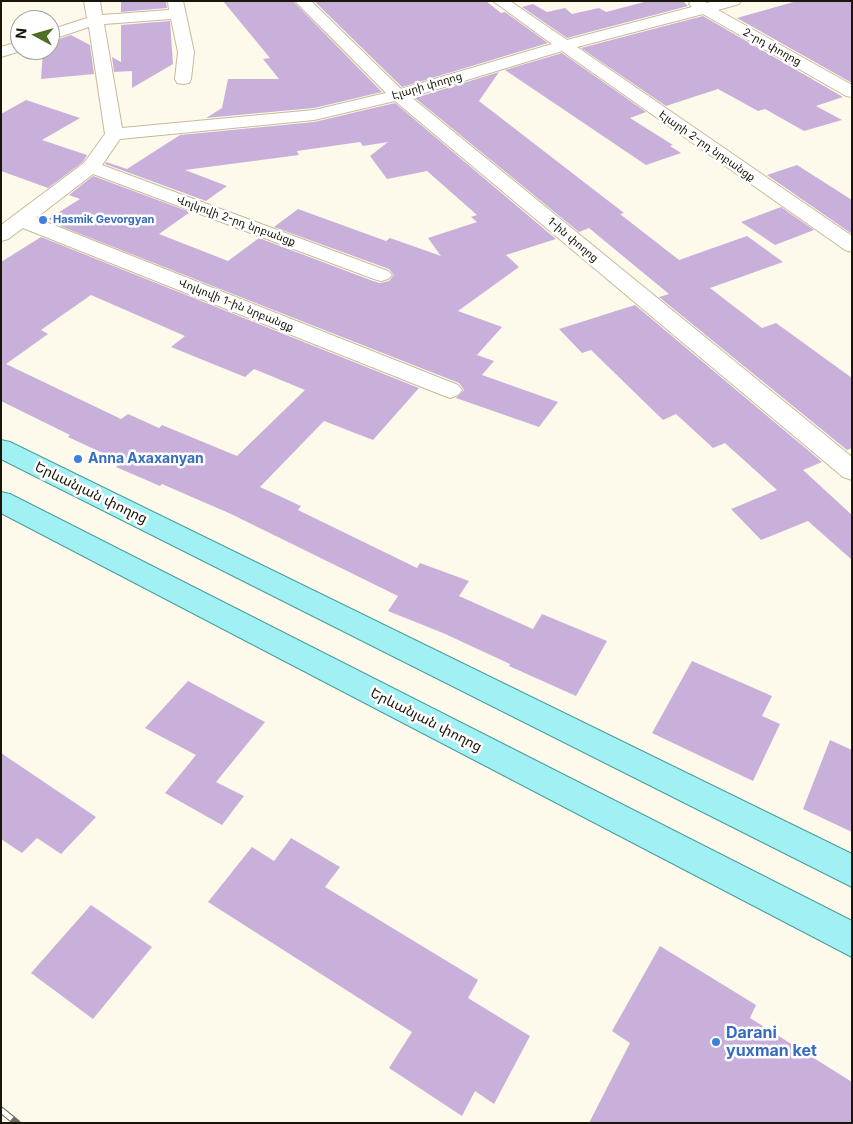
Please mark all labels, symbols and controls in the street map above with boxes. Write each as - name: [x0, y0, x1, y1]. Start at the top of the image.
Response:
- north arrow: [10, 10, 60, 60]
- street label: 2-րդ փողոց: [740, 26, 804, 68]
- text: N: [12, 27, 30, 40]
- street label: Էլարի փողոց: [390, 70, 464, 102]
- street label: Էլարի 2-րդ նրբանցք: [656, 108, 758, 184]
- street label: Վոլկովի 2-րդ նրբանցք: [175, 193, 297, 249]
- place label: Hasmik Gevorgyan: [53, 213, 154, 227]
- marker: Hasmik Gevorgyan: [37, 214, 49, 226]
- street label: 1-ին փողոց: [545, 215, 601, 265]
- street label: Վոլկովի 1-ին նրբանցք: [176, 276, 296, 334]
- place label: Anna Axaxanyan: [88, 451, 204, 467]
- marker: Anna Axaxanyan: [72, 453, 84, 465]
- street label: Երևանյան փողոց: [32, 458, 150, 528]
- street label: Երևանյան փողոց: [367, 685, 485, 755]
- place label: Darani yuxman ket: [726, 1023, 817, 1061]
- marker: Darani yuxman ket: [710, 1036, 722, 1048]

